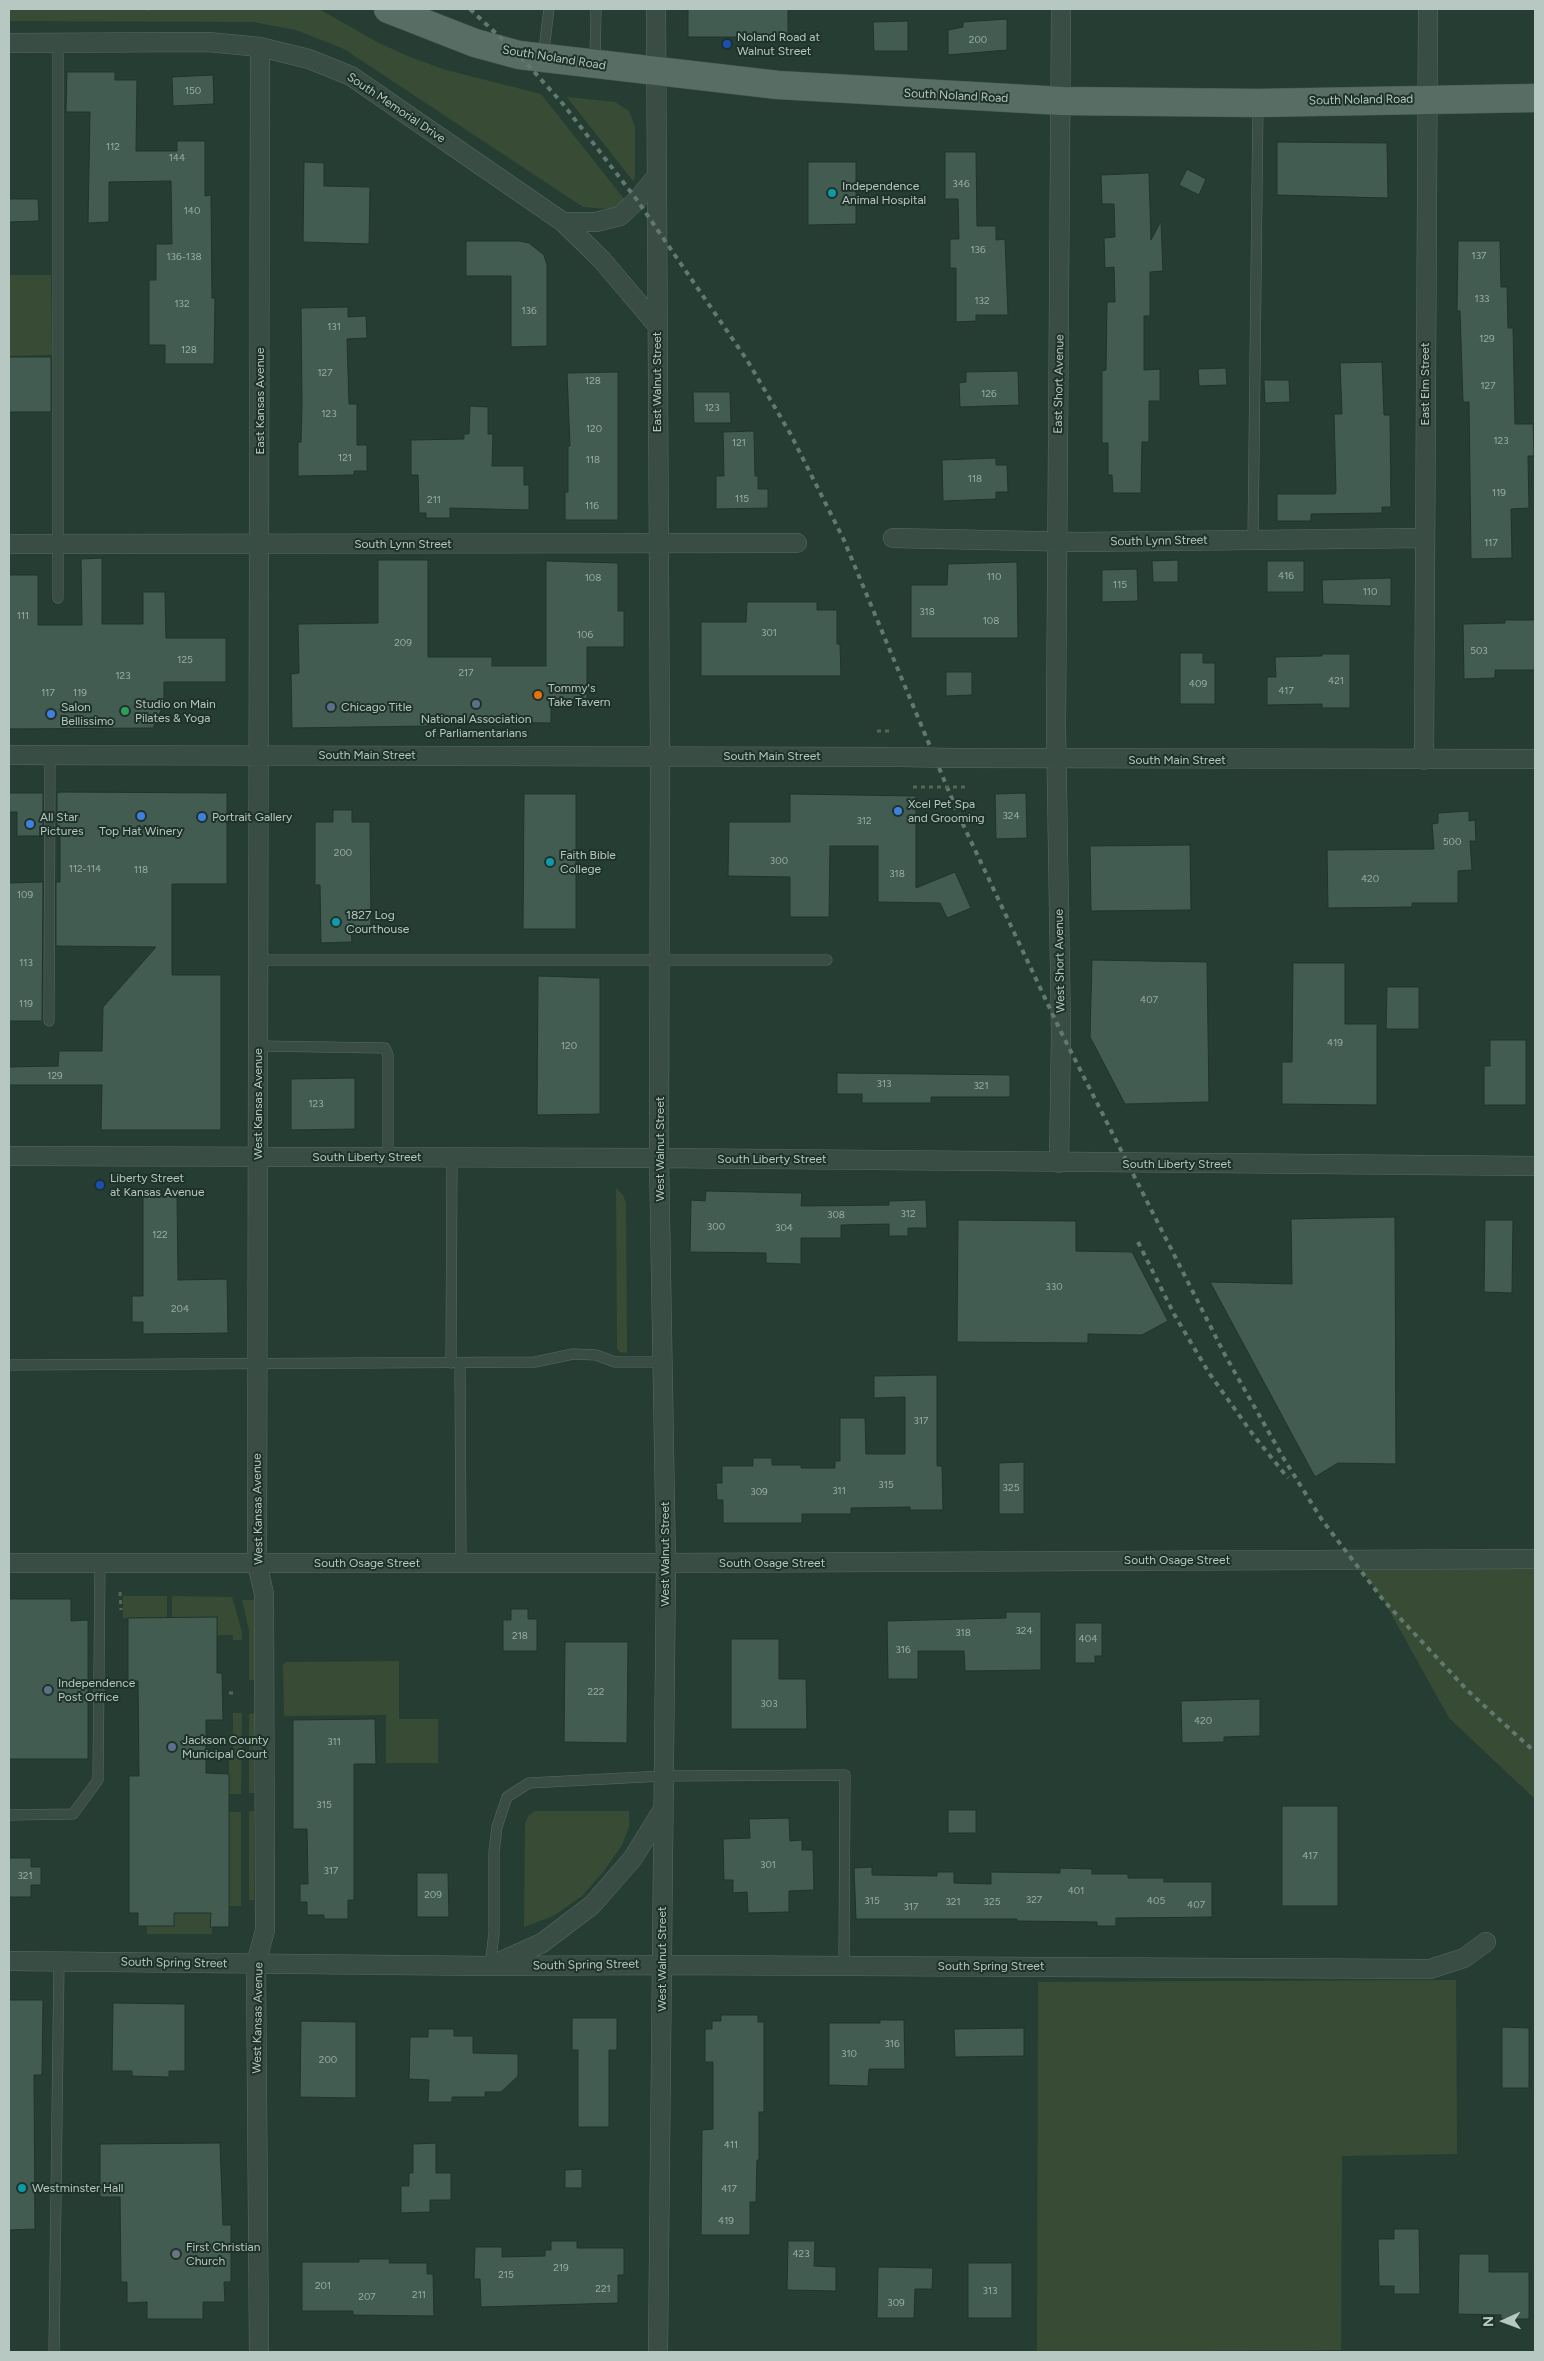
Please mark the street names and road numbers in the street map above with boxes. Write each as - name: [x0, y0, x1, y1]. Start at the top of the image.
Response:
- street label: South Noland Road: [501, 43, 607, 73]
- street label: South Memorial Drive: [344, 70, 448, 146]
- street label: South Noland Road: [903, 86, 1009, 106]
- street label: South Noland Road: [1309, 92, 1413, 108]
- street label: East Walnut Street: [650, 332, 664, 432]
- street label: East Short Avenue: [1051, 334, 1067, 434]
- street label: East Elm Street: [1418, 343, 1432, 425]
- street label: East Kansas Avenue: [253, 347, 267, 455]
- street label: South Lynn Street: [1110, 533, 1208, 549]
- street label: South Lynn Street: [354, 537, 452, 551]
- street label: South Main Street: [318, 748, 416, 762]
- street label: South Main Street: [723, 749, 821, 763]
- street label: South Main Street: [1128, 753, 1226, 767]
- street label: West Short Avenue: [1052, 909, 1068, 1013]
- street label: West Kansas Avenue: [251, 1048, 265, 1160]
- street label: West Walnut Street: [653, 1097, 667, 1201]
- street label: South Liberty Street: [312, 1150, 422, 1164]
- street label: South Liberty Street: [717, 1152, 827, 1166]
- street label: South Liberty Street: [1122, 1157, 1232, 1171]
- street label: West Kansas Avenue: [250, 1453, 266, 1565]
- street label: West Walnut Street: [658, 1502, 672, 1606]
- street label: South Osage Street: [1124, 1553, 1230, 1567]
- street label: South Osage Street: [314, 1556, 420, 1570]
- street label: South Osage Street: [719, 1556, 825, 1570]
- street label: West Walnut Street: [655, 1907, 669, 2011]
- street label: South Spring Street: [120, 1955, 228, 1971]
- street label: South Spring Street: [532, 1957, 640, 1973]
- street label: South Spring Street: [938, 1959, 1044, 1973]
- street label: West Kansas Avenue: [250, 1962, 266, 2074]

